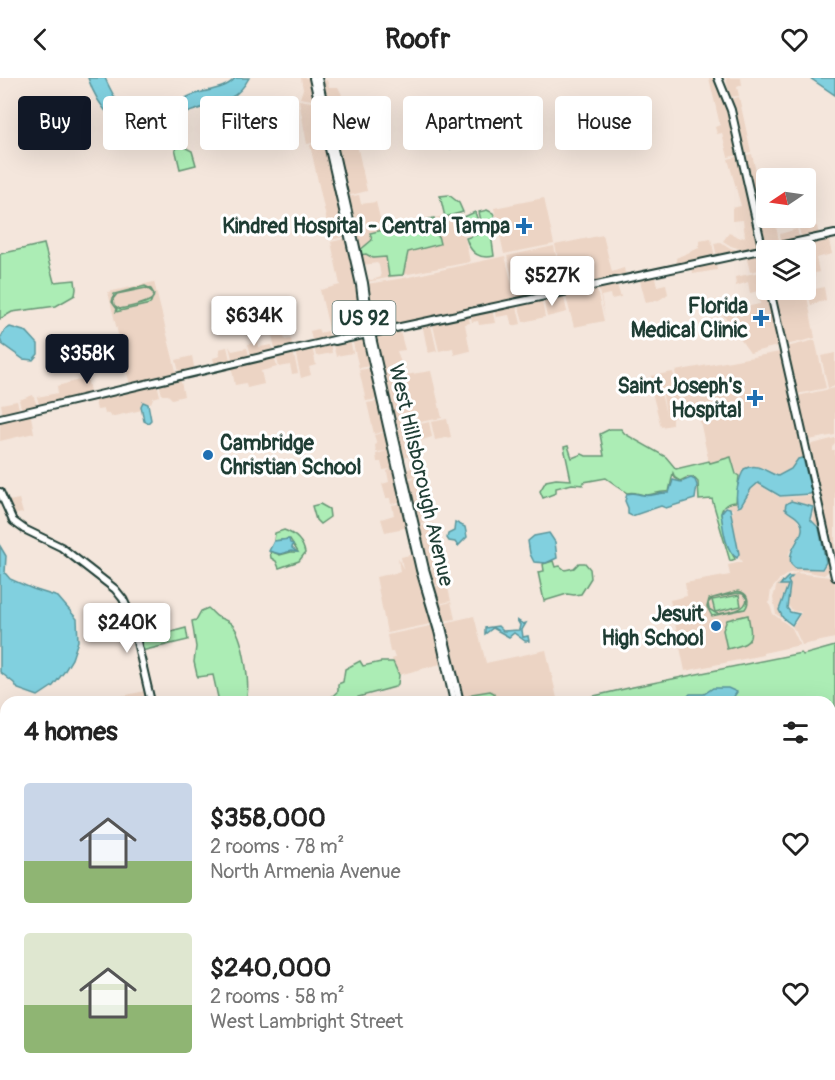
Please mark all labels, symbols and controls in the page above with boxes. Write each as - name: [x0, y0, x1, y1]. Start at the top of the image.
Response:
- icon: back: [24, 23, 57, 56]
- text: Roofr: [385, 23, 450, 56]
- icon: heart: [778, 23, 811, 56]
- chip: Buy: [18, 96, 91, 150]
- chip: Rent: [103, 96, 188, 150]
- chip: Filters: [200, 96, 299, 150]
- chip: New: [311, 96, 391, 150]
- chip: Apartment: [403, 96, 543, 150]
- chip: House: [555, 96, 652, 150]
- north arrow: [756, 168, 816, 228]
- map controls: [756, 168, 816, 300]
- place label: Kindred Hospital - Central Tampa: [222, 213, 510, 240]
- marker: Kindred Hospital - Central Tampa: [515, 217, 533, 235]
- button: layers: [756, 240, 816, 300]
- pin: $527K: [510, 256, 594, 307]
- text: $527K: [524, 263, 580, 288]
- place label: Florida Medical Clinic: [631, 293, 748, 344]
- pin: $634K: [212, 296, 296, 347]
- road number: US 92: [332, 301, 395, 335]
- text: $634K: [225, 303, 283, 328]
- marker: Florida Medical Clinic: [752, 309, 770, 327]
- pin: $358K: [45, 334, 129, 385]
- text: $358K: [60, 341, 114, 366]
- street label: West Hillsborough Avenue: [382, 361, 460, 589]
- place label: Saint Joseph's Hospital: [617, 373, 743, 424]
- marker: Saint Joseph's Hospital: [746, 389, 764, 407]
- place label: Cambridge Christian School: [220, 430, 362, 481]
- marker: Cambridge Christian School: [201, 448, 215, 462]
- place label: Jesuit High School: [601, 601, 705, 652]
- pin: $240K: [85, 603, 169, 654]
- text: $240K: [97, 610, 157, 635]
- marker: Jesuit High School: [709, 619, 723, 633]
- text: 4 homes: [24, 716, 118, 748]
- icon: filters: [779, 716, 812, 749]
- text: $358,000: [210, 802, 326, 834]
- icon: home: [72, 807, 144, 879]
- icon: heart: [779, 827, 812, 860]
- text: 2 rooms · 78 m²: [210, 834, 344, 859]
- text: North Armenia Avenue: [210, 859, 401, 884]
- text: $240,000: [210, 952, 331, 984]
- icon: home: [72, 957, 144, 1029]
- icon: heart: [779, 977, 812, 1010]
- text: 2 rooms · 58 m²: [210, 984, 345, 1009]
- text: West Lambright Street: [210, 1009, 403, 1034]

